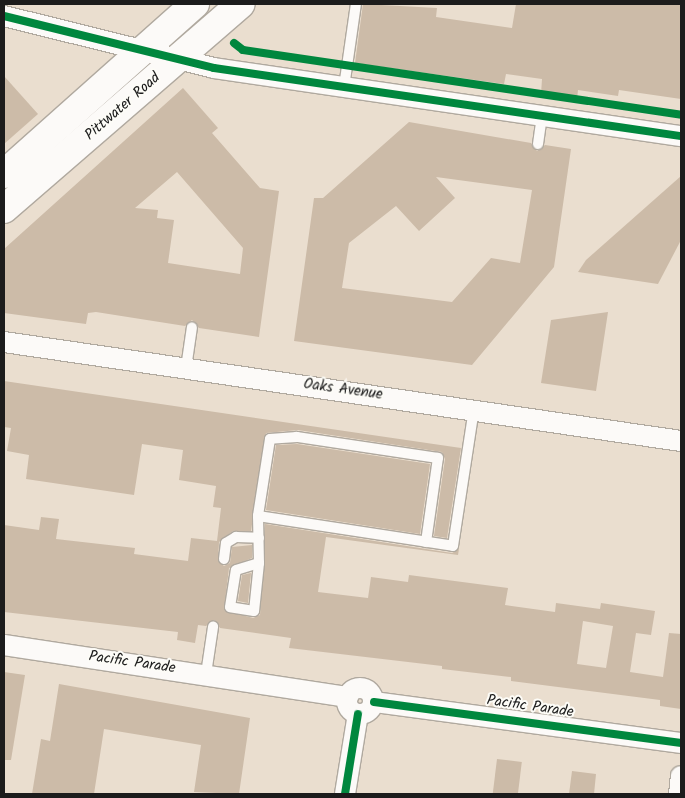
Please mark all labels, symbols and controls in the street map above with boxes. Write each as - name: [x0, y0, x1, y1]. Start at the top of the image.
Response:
- street label: Pittwater Road: [82, 69, 164, 145]
- street label: Oaks Avenue: [302, 376, 384, 404]
- street label: Pacific Parade: [87, 648, 177, 678]
- street label: Pacific Parade: [485, 692, 575, 722]

